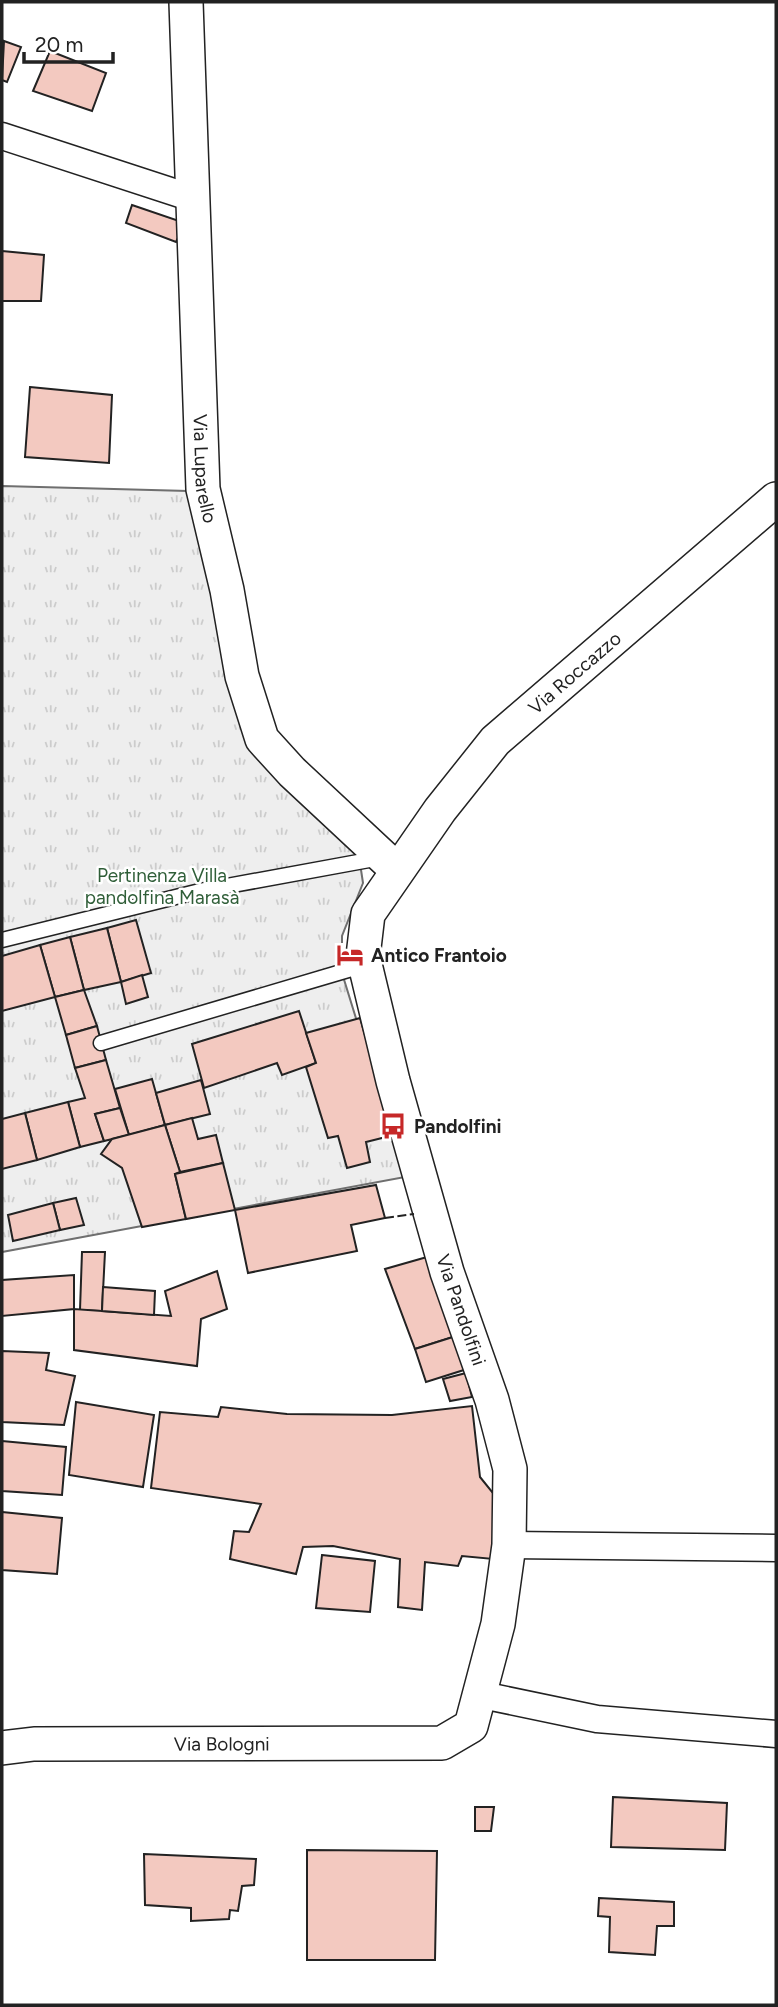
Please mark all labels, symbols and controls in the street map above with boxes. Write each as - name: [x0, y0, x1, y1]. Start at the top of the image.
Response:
- scale bar: [24, 21, 114, 65]
- text: 20 m: [35, 32, 83, 57]
- street label: Via Luparello: [189, 414, 222, 525]
- street label: Via Roccazzo: [523, 626, 625, 719]
- park label: Pertinenza Villa pandolfina Marasà: [85, 864, 239, 909]
- hotel icon: Antico Frantoio: [335, 940, 365, 970]
- place label: Antico Frantoio: [371, 944, 507, 967]
- bus stop icon: Pandolfini: [378, 1111, 408, 1141]
- place label: Pandolfini: [414, 1115, 501, 1138]
- street label: Via Pandolfini: [431, 1251, 491, 1369]
- street label: Via Bologni: [174, 1732, 270, 1755]

